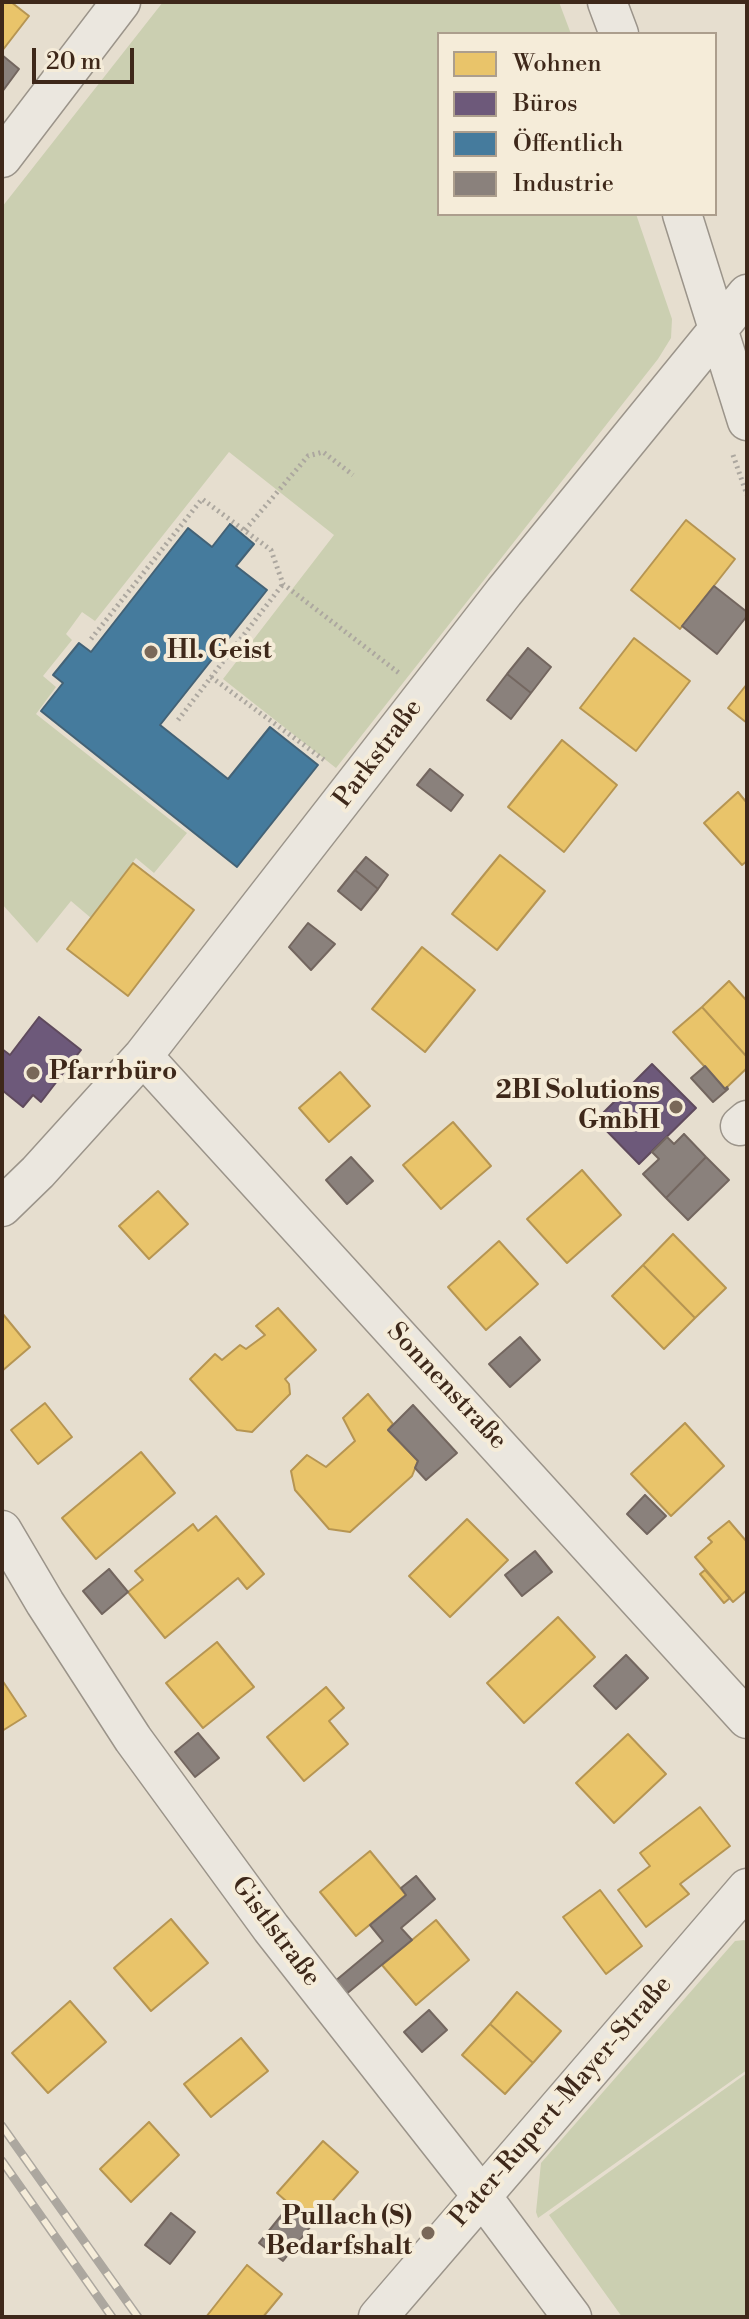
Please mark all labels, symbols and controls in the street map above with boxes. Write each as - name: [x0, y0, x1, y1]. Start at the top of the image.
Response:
- scale bar: [36, 32, 138, 82]
- legend: [437, 32, 717, 216]
- text: 20 m: [46, 47, 102, 77]
- text: Wohnen: [513, 49, 602, 79]
- text: Büros: [513, 89, 578, 119]
- text: Öffentlich: [513, 129, 623, 159]
- text: Industrie: [513, 169, 614, 199]
- place label: Hl. Geist: [167, 636, 272, 668]
- marker: Hl. Geist: [142, 643, 160, 661]
- street label: Parkstraße: [328, 694, 430, 814]
- place label: Pfarrbüro: [49, 1057, 177, 1089]
- marker: Pfarrbüro: [24, 1064, 42, 1082]
- place label: 2BI Solutions GmbH: [495, 1076, 660, 1138]
- marker: 2BI Solutions GmbH: [667, 1098, 685, 1116]
- street label: Sonnenstraße: [379, 1317, 513, 1457]
- street label: Gistlstraße: [224, 1871, 326, 1993]
- street label: Pater-Rupert-Mayer-Straße: [445, 1970, 679, 2234]
- place label: Pullach (S) Bedarfshalt: [266, 2202, 412, 2264]
- marker: Pullach (S) Bedarfshalt: [419, 2224, 437, 2242]

